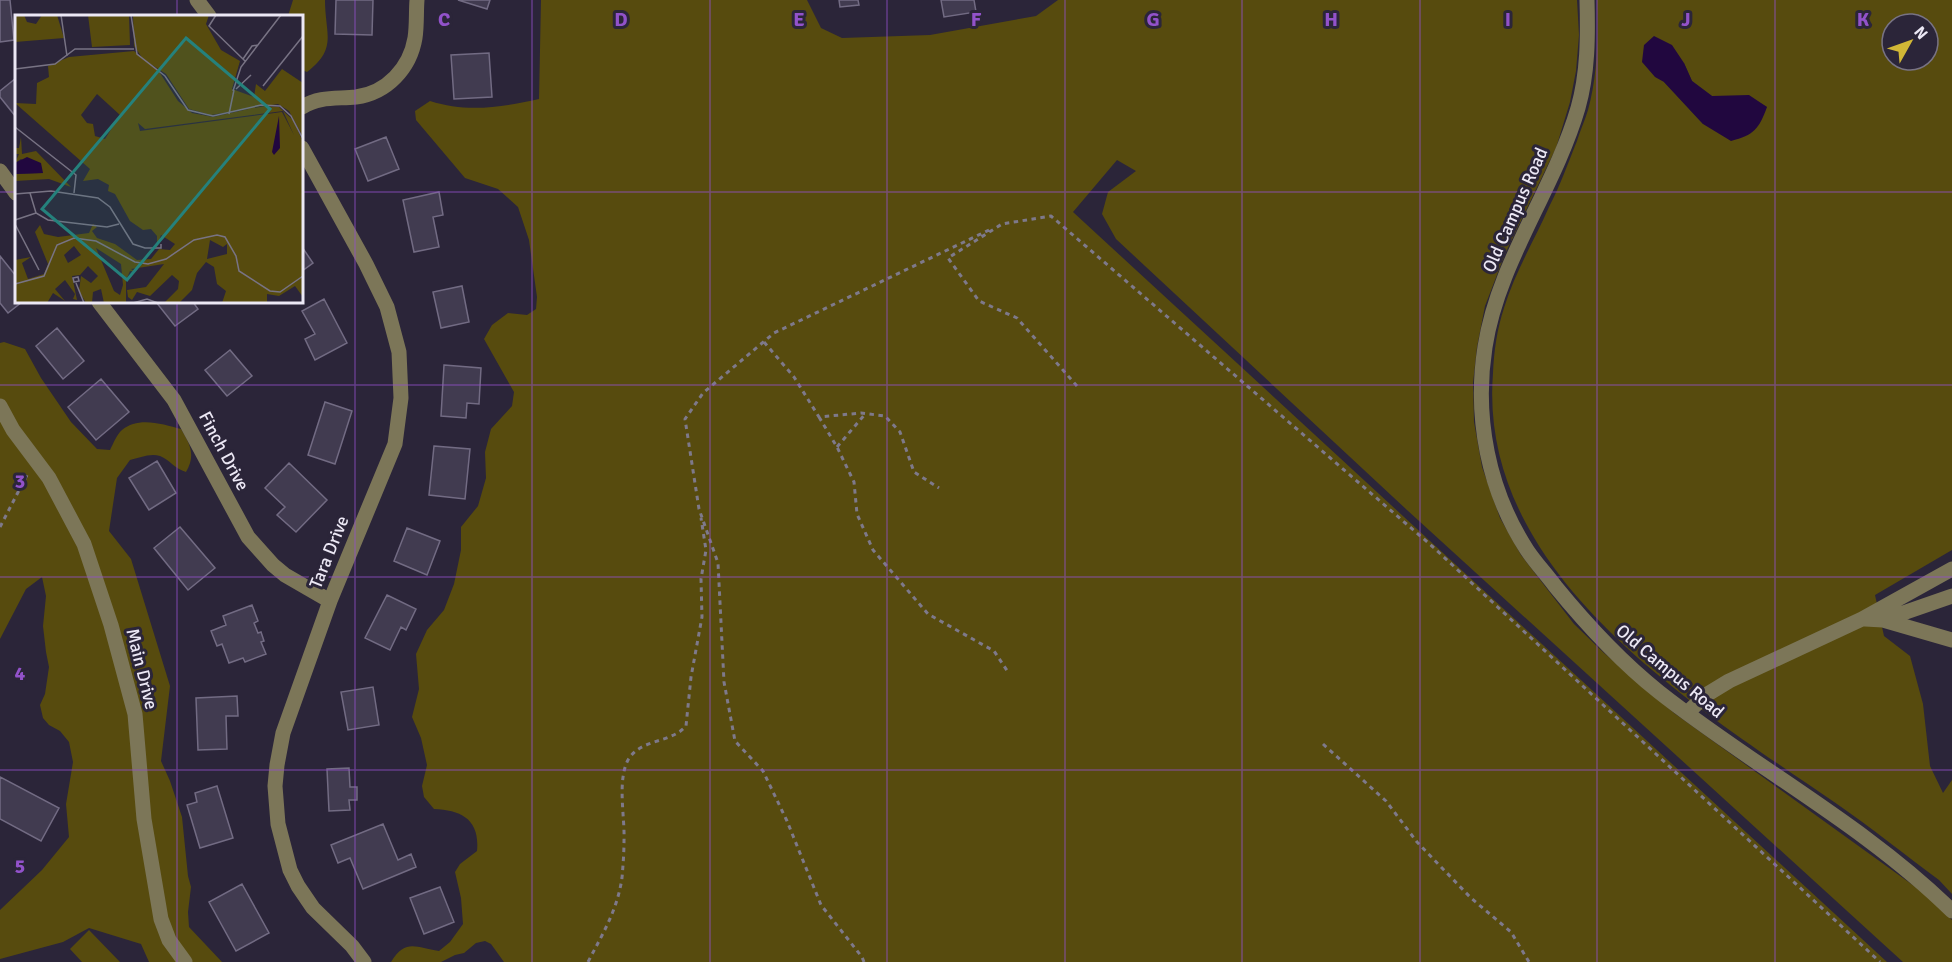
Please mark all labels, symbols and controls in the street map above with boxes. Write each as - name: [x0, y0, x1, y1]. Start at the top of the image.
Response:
- text: C: [438, 7, 450, 32]
- text: D: [614, 7, 628, 32]
- text: E: [793, 7, 805, 32]
- text: F: [971, 7, 982, 32]
- text: G: [1146, 7, 1160, 32]
- text: H: [1324, 7, 1338, 32]
- text: I: [1505, 7, 1511, 32]
- text: J: [1681, 7, 1691, 32]
- text: K: [1857, 7, 1870, 32]
- north arrow: [1880, 12, 1940, 72]
- inset map: [15, 15, 303, 303]
- text: N: [1909, 22, 1932, 44]
- street label: Old Campus Road: [1478, 144, 1552, 276]
- street label: Finch Drive: [194, 408, 254, 494]
- text: 3: [15, 469, 25, 494]
- street label: Tara Drive: [304, 512, 354, 592]
- street label: Old Campus Road: [1611, 619, 1729, 723]
- street label: Main Drive: [121, 626, 163, 712]
- text: 4: [15, 661, 26, 686]
- text: 5: [15, 854, 25, 879]

